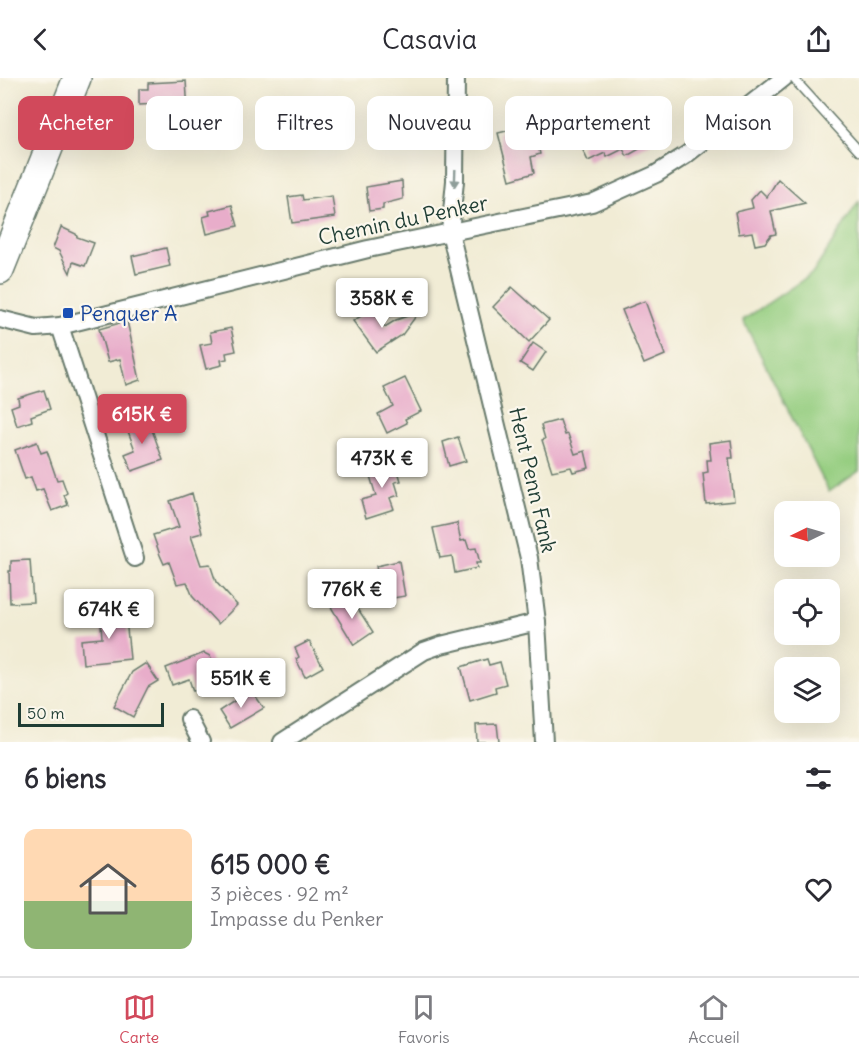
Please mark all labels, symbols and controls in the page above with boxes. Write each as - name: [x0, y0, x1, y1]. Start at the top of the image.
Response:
- text: Casavia: [382, 22, 477, 56]
- icon: back: [24, 23, 57, 56]
- icon: share: [802, 23, 835, 56]
- chip: Acheter: [18, 96, 134, 150]
- chip: Louer: [146, 96, 243, 150]
- chip: Filtres: [255, 96, 355, 150]
- chip: Nouveau: [367, 96, 493, 150]
- chip: Appartement: [505, 96, 672, 150]
- chip: Maison: [684, 96, 793, 150]
- one-way arrow: [451, 169, 460, 188]
- street label: Chemin du Penker: [316, 189, 491, 251]
- pin: 358K €: [333, 278, 431, 329]
- text: 358K €: [350, 285, 414, 310]
- place label: Penquer A: [80, 300, 177, 327]
- marker: Penquer A: [61, 306, 75, 320]
- pin: 615K €: [93, 394, 191, 445]
- text: 615K €: [112, 401, 172, 426]
- street label: Hent Penn Fank: [503, 405, 563, 555]
- pin: 473K €: [333, 438, 431, 489]
- text: 473K €: [351, 445, 413, 470]
- north arrow: [774, 501, 840, 567]
- map controls: [774, 501, 840, 723]
- pin: 776K €: [303, 569, 401, 620]
- text: 776K €: [322, 576, 382, 601]
- button: locate: [774, 579, 840, 645]
- pin: 674K €: [60, 589, 158, 640]
- text: 674K €: [78, 596, 140, 621]
- button: layers: [774, 657, 840, 723]
- pin: 551K €: [192, 658, 290, 709]
- text: 551K €: [211, 665, 271, 690]
- scale bar: [18, 700, 164, 728]
- text: 50 m: [27, 703, 65, 723]
- text: 6 biens: [24, 762, 106, 795]
- icon: filters: [802, 762, 835, 795]
- text: 615 000 €: [210, 848, 331, 881]
- icon: home: [72, 853, 144, 925]
- icon: heart: [802, 873, 835, 906]
- text: 3 pièces · 92 m²: [210, 881, 349, 906]
- text: Impasse du Penker: [210, 906, 383, 931]
- tab: Carte: [119, 991, 159, 1047]
- tab: Favoris: [398, 991, 450, 1047]
- tab: Accueil: [688, 991, 740, 1047]

